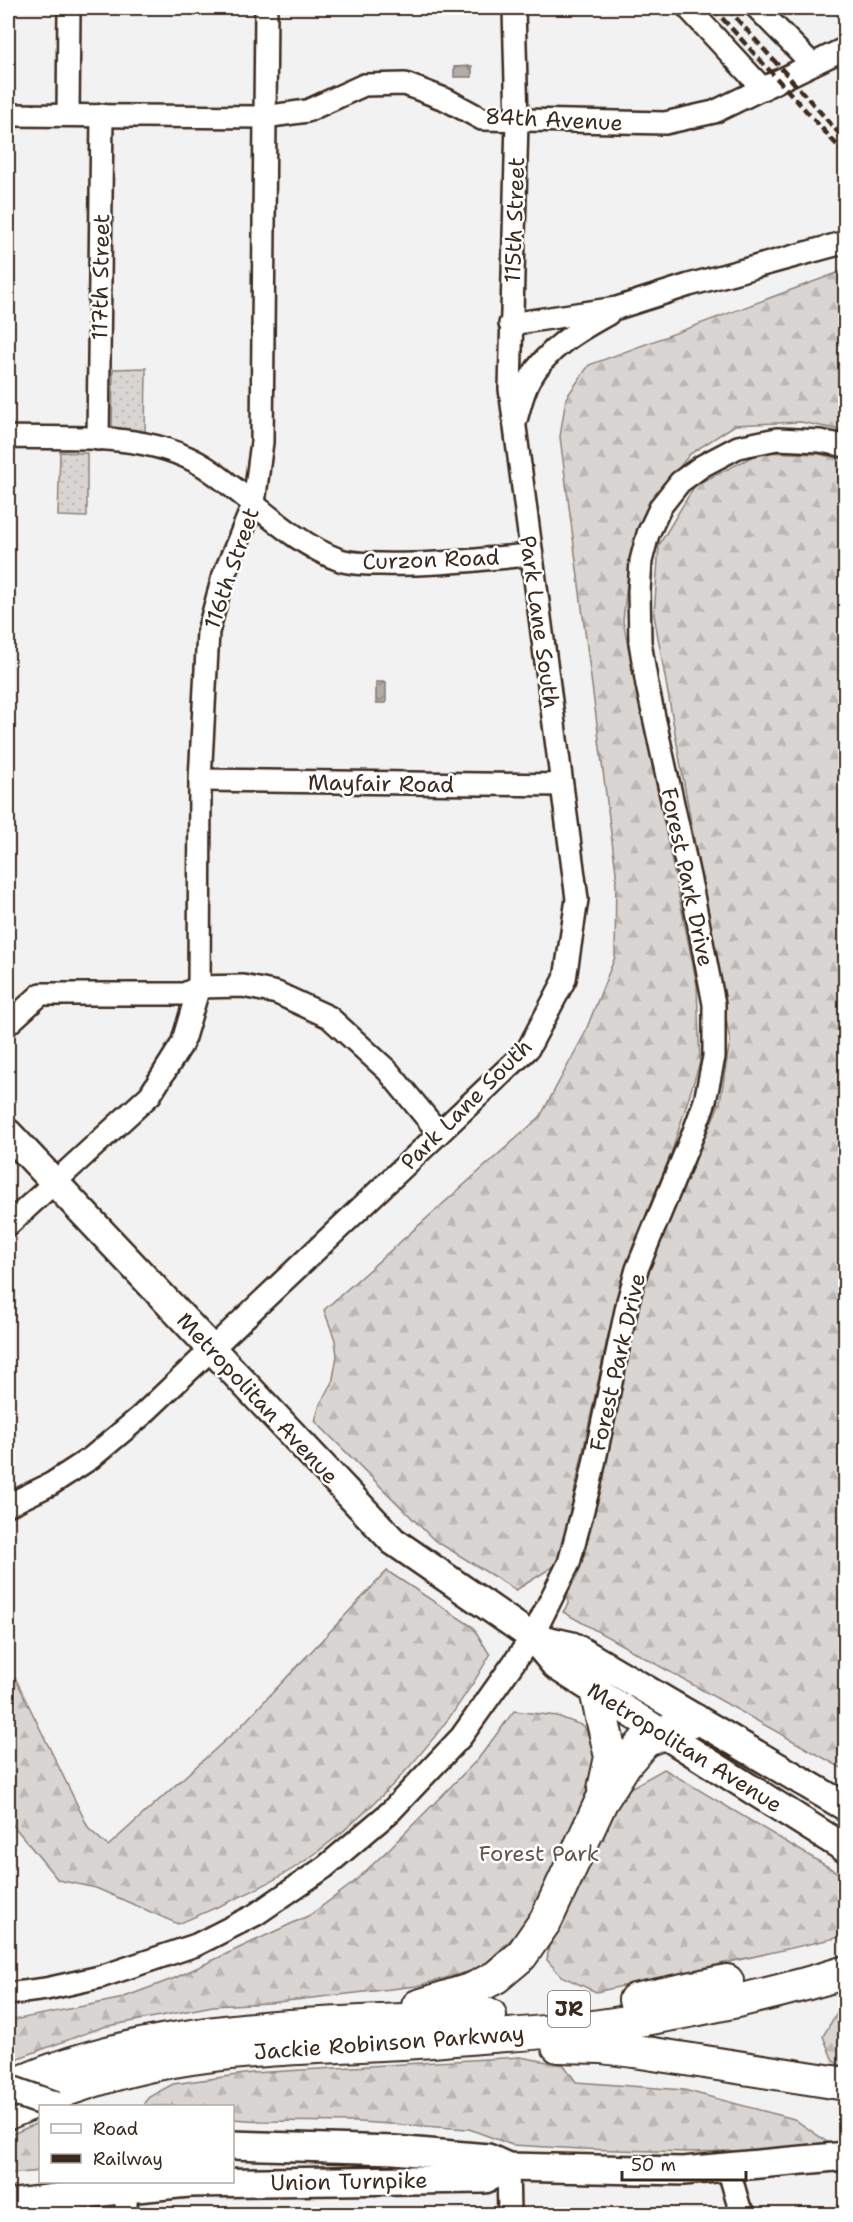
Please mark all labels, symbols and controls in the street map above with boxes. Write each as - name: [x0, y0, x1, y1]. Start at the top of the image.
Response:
- street label: 84th Avenue: [484, 101, 624, 138]
- street label: 115th Street: [498, 157, 531, 283]
- street label: 117th Street: [85, 213, 116, 341]
- street label: 116th Street: [197, 503, 266, 633]
- street label: Park Lane South: [513, 534, 566, 710]
- street label: Curzon Road: [362, 543, 500, 576]
- street label: Mayfair Road: [308, 768, 454, 799]
- street label: Forest Park Drive: [654, 785, 721, 969]
- street label: Park Lane South: [394, 1032, 538, 1176]
- street label: Forest Park Drive: [583, 1270, 652, 1454]
- street label: Metropolitan Avenue: [170, 1306, 345, 1490]
- street label: Metropolitan Avenue: [582, 1676, 788, 1819]
- park label: Forest Park: [479, 1839, 599, 1868]
- road number: JR: [548, 1991, 590, 2027]
- street label: Jackie Robinson Parkway: [253, 2019, 525, 2066]
- legend: [39, 2105, 234, 2183]
- text: Road: [93, 2117, 138, 2141]
- scale bar: [622, 2144, 746, 2182]
- text: Railway: [93, 2147, 163, 2171]
- text: 50 m: [631, 2153, 676, 2177]
- street label: Union Turnpike: [270, 2166, 428, 2197]

